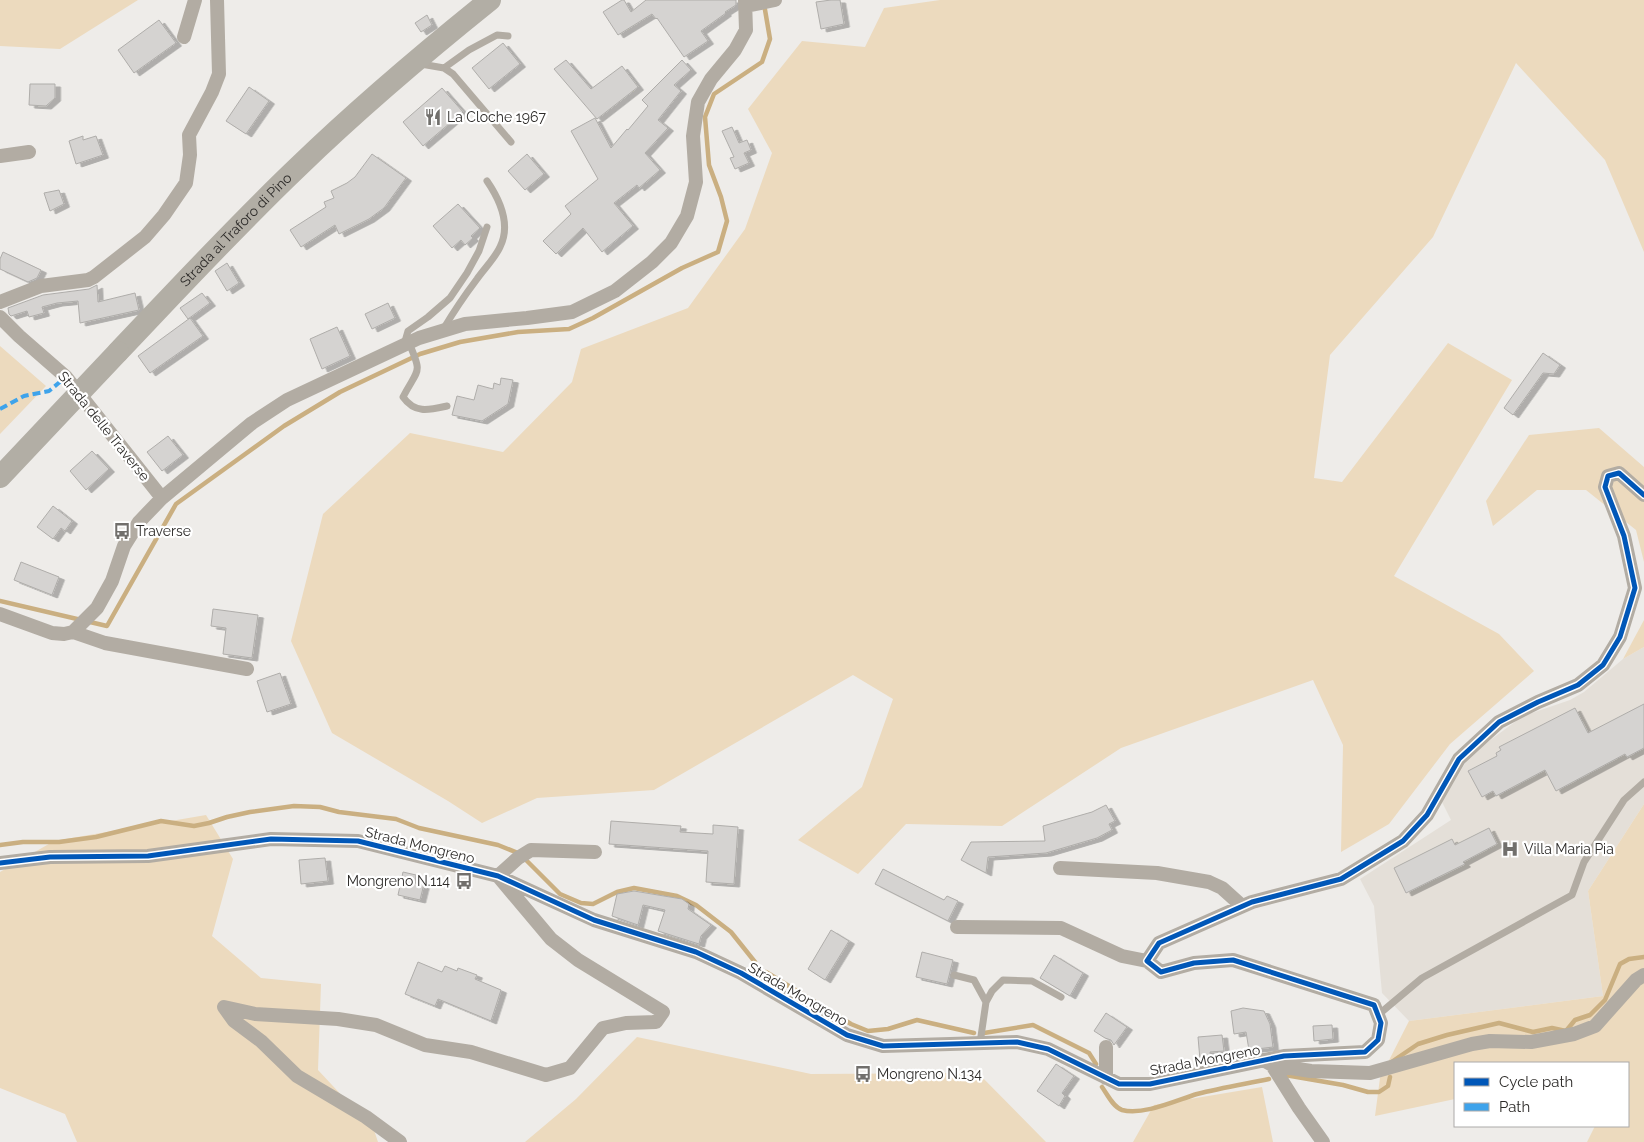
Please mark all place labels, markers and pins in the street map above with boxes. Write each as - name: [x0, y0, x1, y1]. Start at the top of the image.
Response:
- restaurant icon: La Cloche 1967: [423, 107, 443, 127]
- place label: La Cloche 1967: [447, 109, 546, 125]
- bus stop icon: Traverse: [112, 521, 132, 541]
- place label: Traverse: [136, 523, 191, 539]
- hospital icon: Villa Maria Pia: [1500, 839, 1520, 859]
- place label: Villa Maria Pia: [1524, 841, 1614, 857]
- bus stop icon: Mongreno N.114: [454, 871, 474, 891]
- place label: Mongreno N.114: [347, 873, 450, 889]
- bus stop icon: Mongreno N.134: [853, 1064, 873, 1084]
- place label: Mongreno N.134: [877, 1066, 982, 1082]

